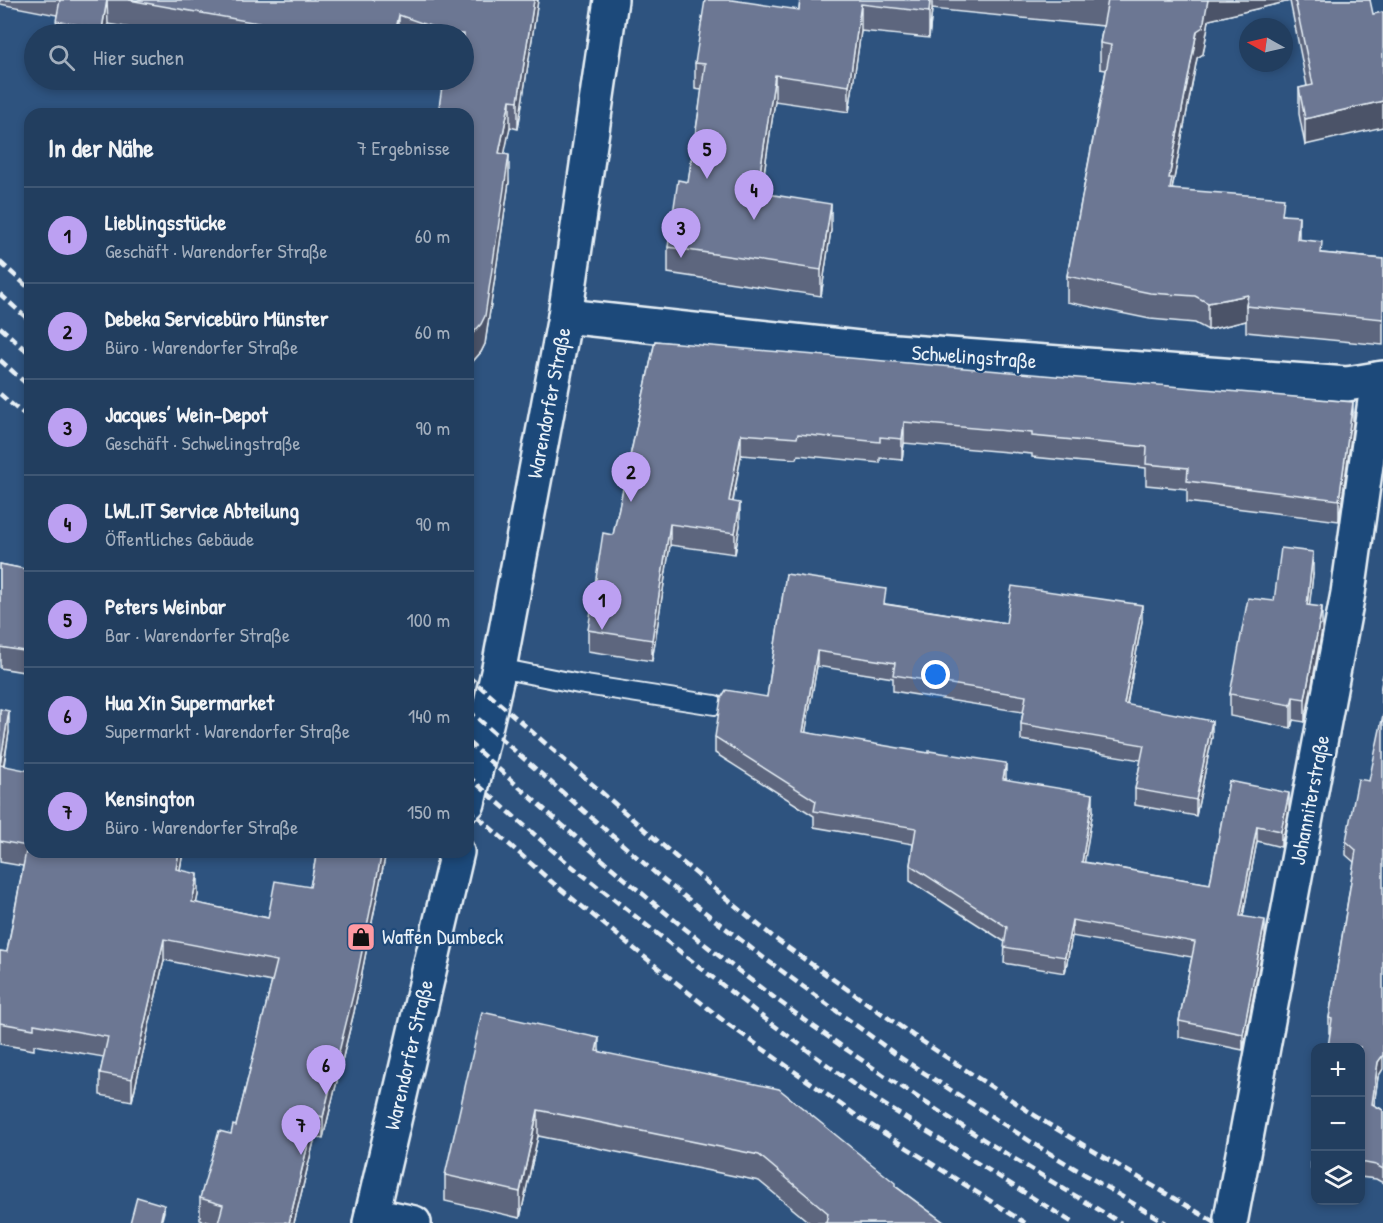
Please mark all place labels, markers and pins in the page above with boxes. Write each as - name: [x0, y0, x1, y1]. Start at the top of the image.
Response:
- pin: 5: [688, 130, 726, 179]
- pin: 4: [734, 170, 774, 220]
- pin: 3: [662, 208, 700, 258]
- pin: 2: [612, 452, 650, 502]
- pin: 1: [582, 580, 622, 630]
- shop icon: Waffen Dumbeck: [345, 921, 377, 953]
- place label: Waffen Dumbeck: [382, 922, 504, 951]
- pin: 6: [306, 1046, 346, 1095]
- pin: 7: [282, 1106, 320, 1155]

